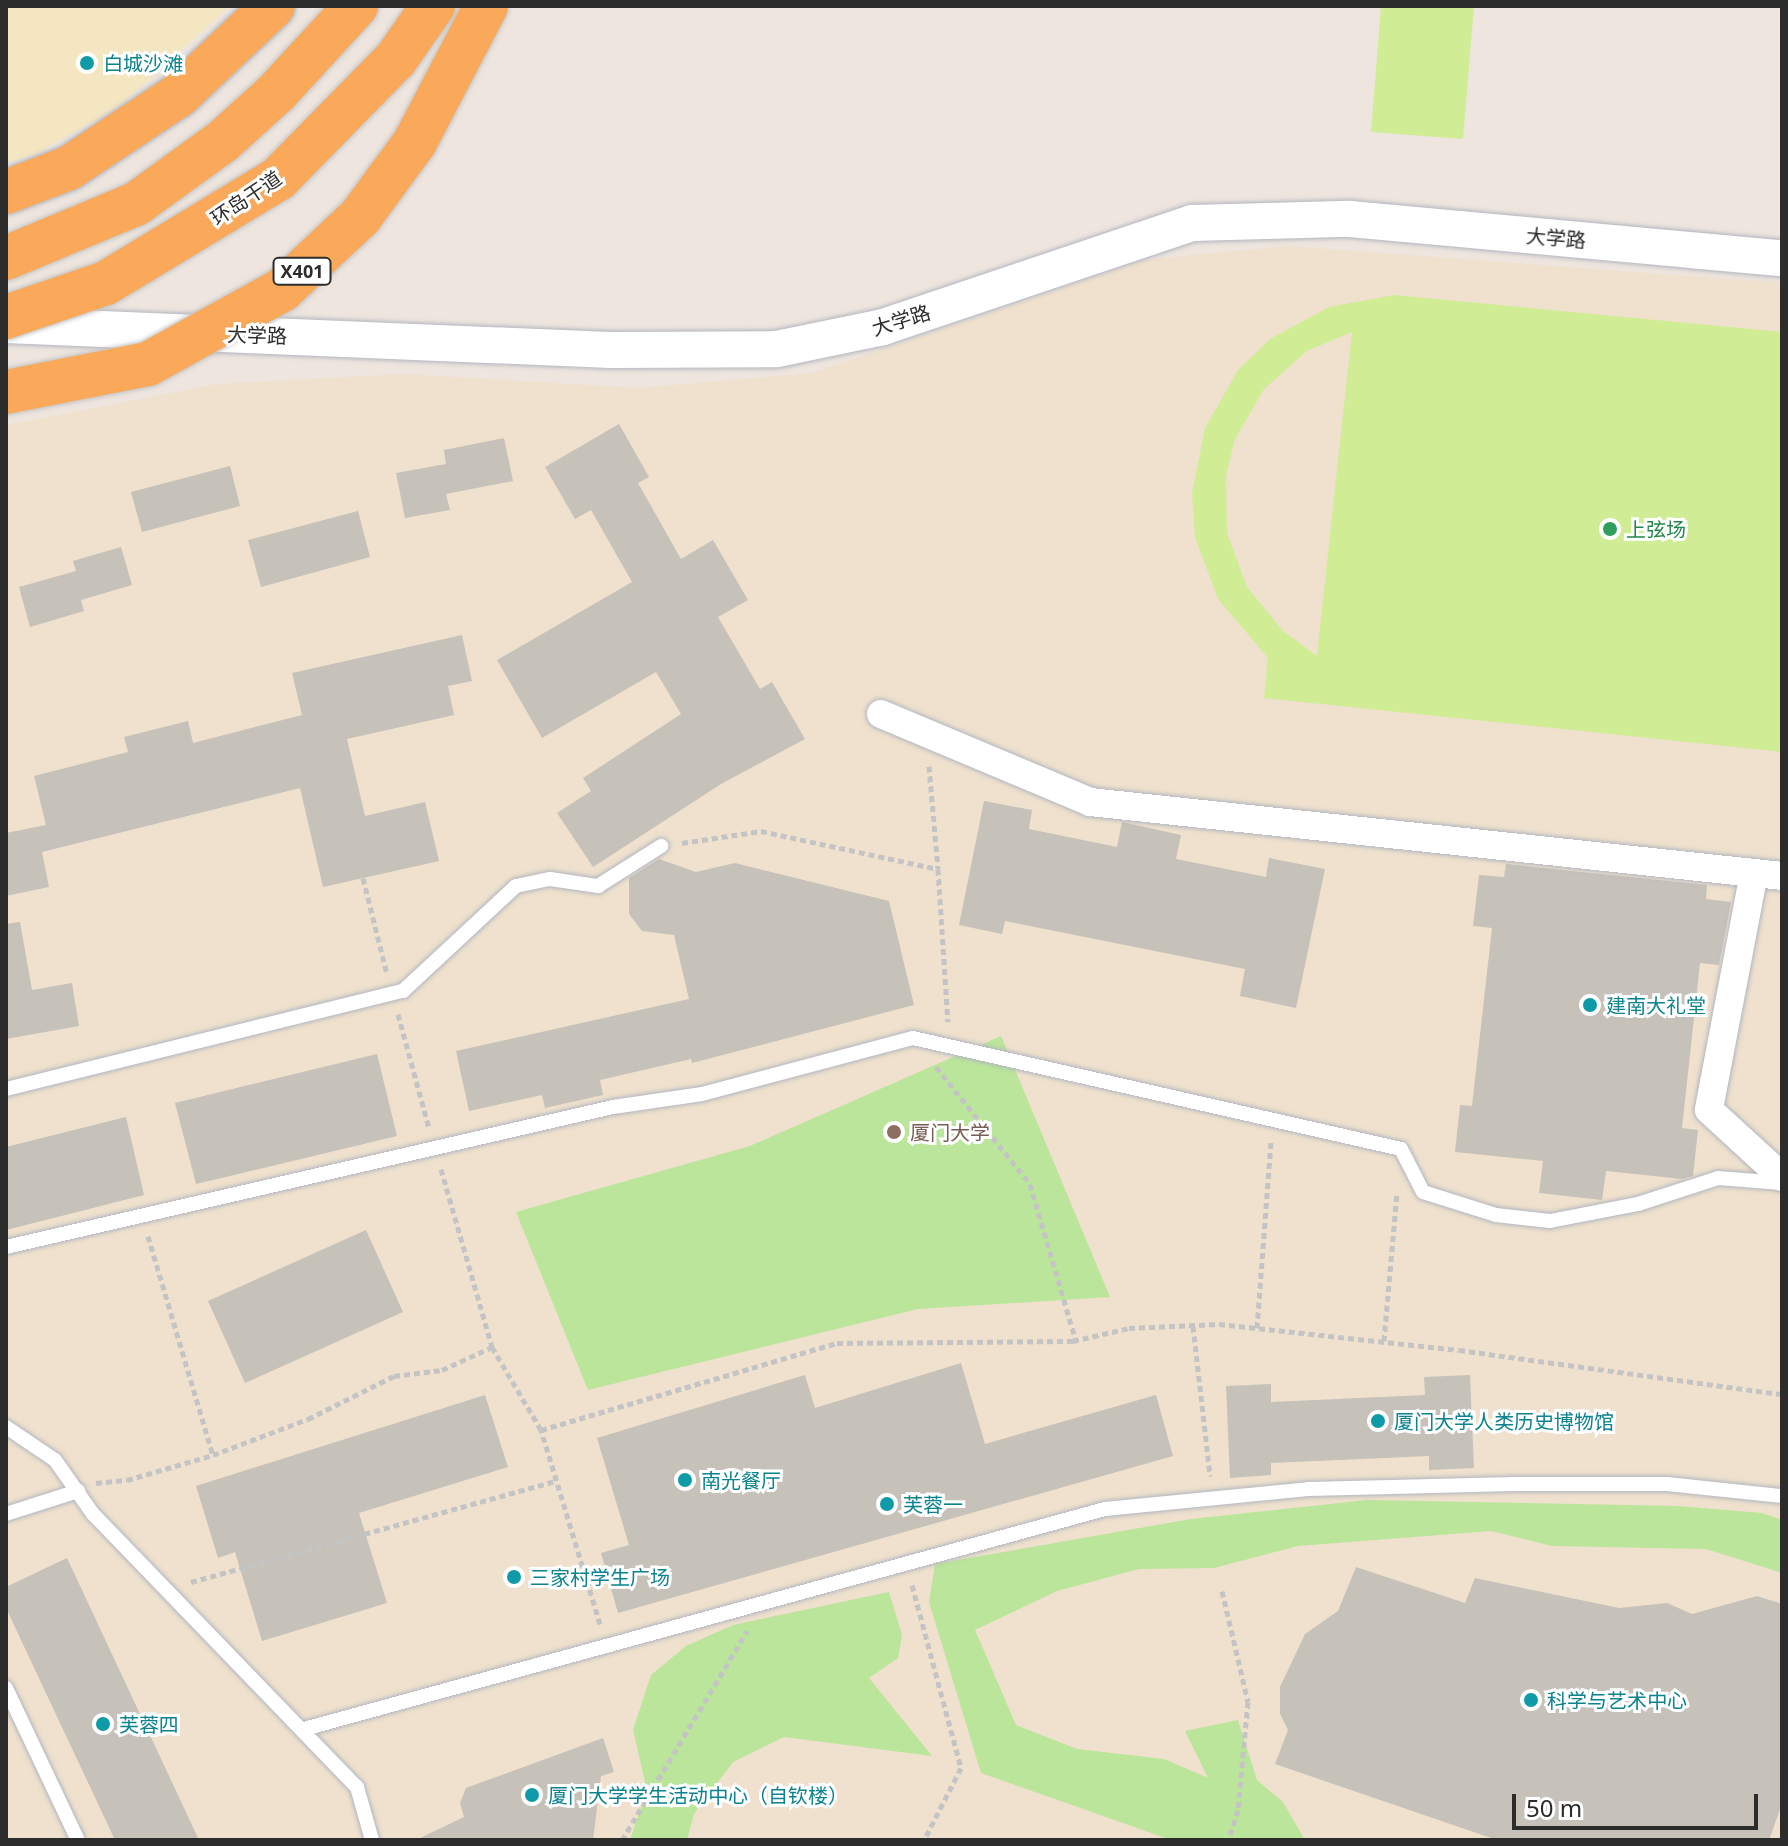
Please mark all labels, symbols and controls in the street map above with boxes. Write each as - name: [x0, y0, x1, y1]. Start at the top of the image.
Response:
- place label: 白城沙滩: [103, 51, 183, 75]
- marker: 白城沙滩: [78, 54, 96, 72]
- street label: 环岛干道: [206, 166, 286, 230]
- street label: 大学路: [1525, 223, 1587, 253]
- road number: X401: [272, 257, 332, 285]
- street label: 大学路: [869, 300, 933, 340]
- street label: 大学路: [227, 322, 287, 348]
- place label: 上弦场: [1626, 517, 1686, 541]
- marker: 上弦场: [1601, 520, 1619, 538]
- place label: 建南大礼堂: [1606, 993, 1706, 1017]
- marker: 建南大礼堂: [1581, 996, 1599, 1014]
- place label: 厦门大学: [910, 1120, 990, 1144]
- marker: 厦门大学: [885, 1123, 903, 1141]
- place label: 厦门大学人类历史博物馆: [1394, 1409, 1614, 1433]
- marker: 厦门大学人类历史博物馆: [1369, 1412, 1387, 1430]
- place label: 南光餐厅: [701, 1468, 781, 1492]
- marker: 南光餐厅: [676, 1471, 694, 1489]
- place label: 芙蓉一: [903, 1492, 963, 1516]
- marker: 芙蓉一: [878, 1495, 896, 1513]
- place label: 三家村学生广场: [530, 1565, 670, 1589]
- marker: 三家村学生广场: [505, 1568, 523, 1586]
- place label: 科学与艺术中心: [1547, 1688, 1687, 1712]
- marker: 科学与艺术中心: [1522, 1691, 1540, 1709]
- place label: 芙蓉四: [119, 1712, 179, 1736]
- marker: 芙蓉四: [94, 1715, 112, 1733]
- scale bar: [1516, 1778, 1762, 1828]
- place label: 厦门大学学生活动中心（自钦楼）: [548, 1783, 848, 1807]
- marker: 厦门大学学生活动中心（自钦楼）: [523, 1786, 541, 1804]
- text: 50 m: [1526, 1791, 1582, 1824]

